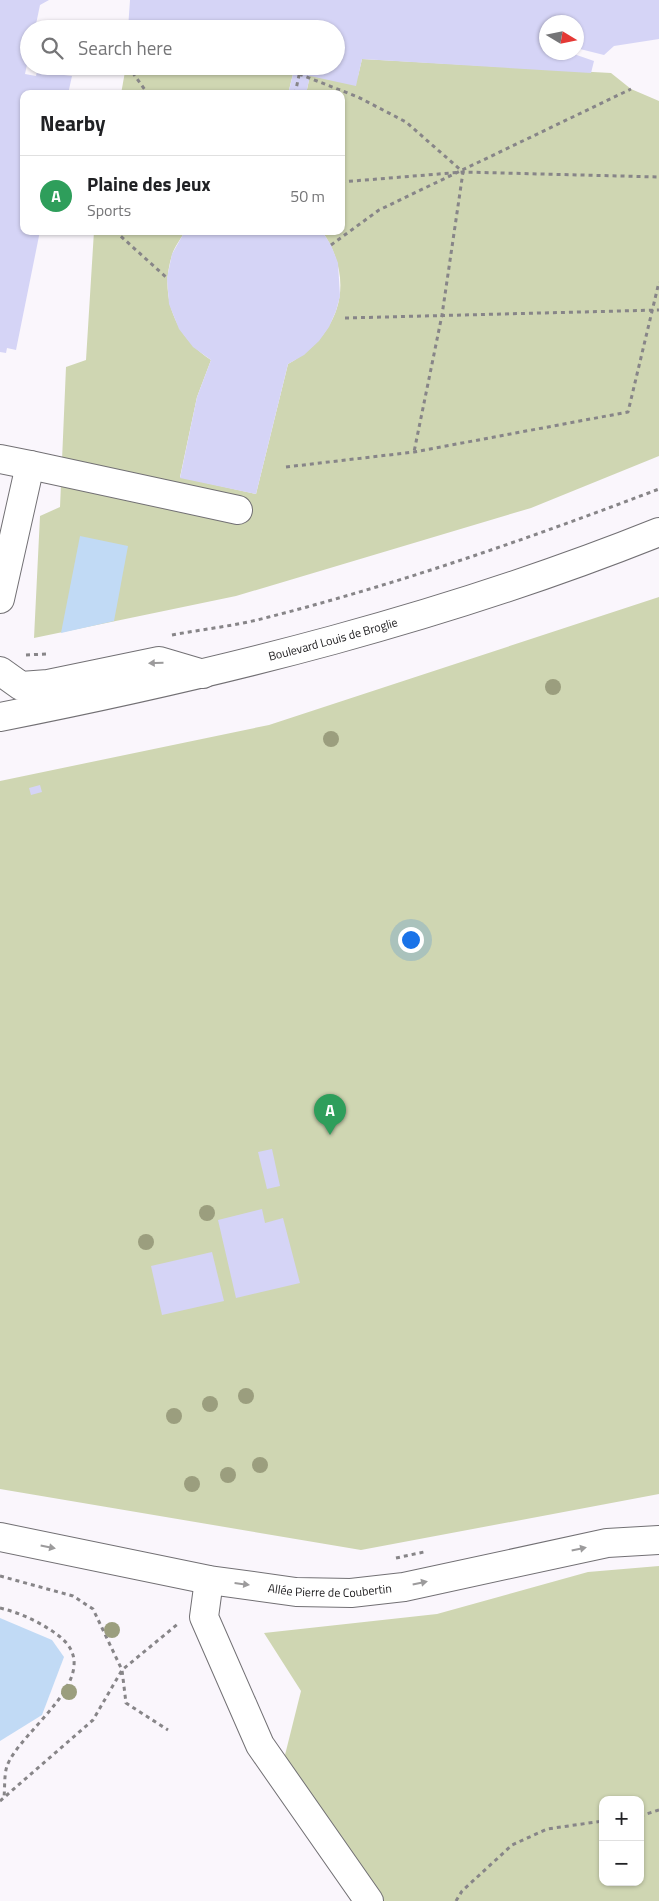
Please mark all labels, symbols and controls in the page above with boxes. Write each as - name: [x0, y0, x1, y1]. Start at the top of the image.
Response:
- north arrow: [539, 15, 584, 60]
- search box: [20, 20, 345, 75]
- text: Search here: [78, 33, 172, 62]
- icon: search: [38, 34, 66, 62]
- text: Nearby: [40, 107, 105, 139]
- text: Plaine des Jeux: [87, 169, 210, 198]
- text: A: [51, 184, 61, 208]
- text: 50 m: [290, 184, 325, 208]
- text: Sports: [87, 198, 131, 222]
- street label: Boulevard Louis de Broglie: [266, 612, 400, 666]
- one-way arrow: [148, 659, 164, 667]
- your location: [398, 927, 424, 953]
- pin: A: [314, 1094, 346, 1135]
- one-way arrow: [40, 1543, 55, 1551]
- one-way arrow: [572, 1545, 588, 1553]
- street label: Allée Pierre de Coubertin: [267, 1578, 393, 1602]
- one-way arrow: [413, 1579, 428, 1587]
- one-way arrow: [234, 1580, 250, 1588]
- map controls: [599, 1796, 644, 1886]
- button: +: [599, 1796, 644, 1841]
- button: −: [599, 1841, 644, 1886]

